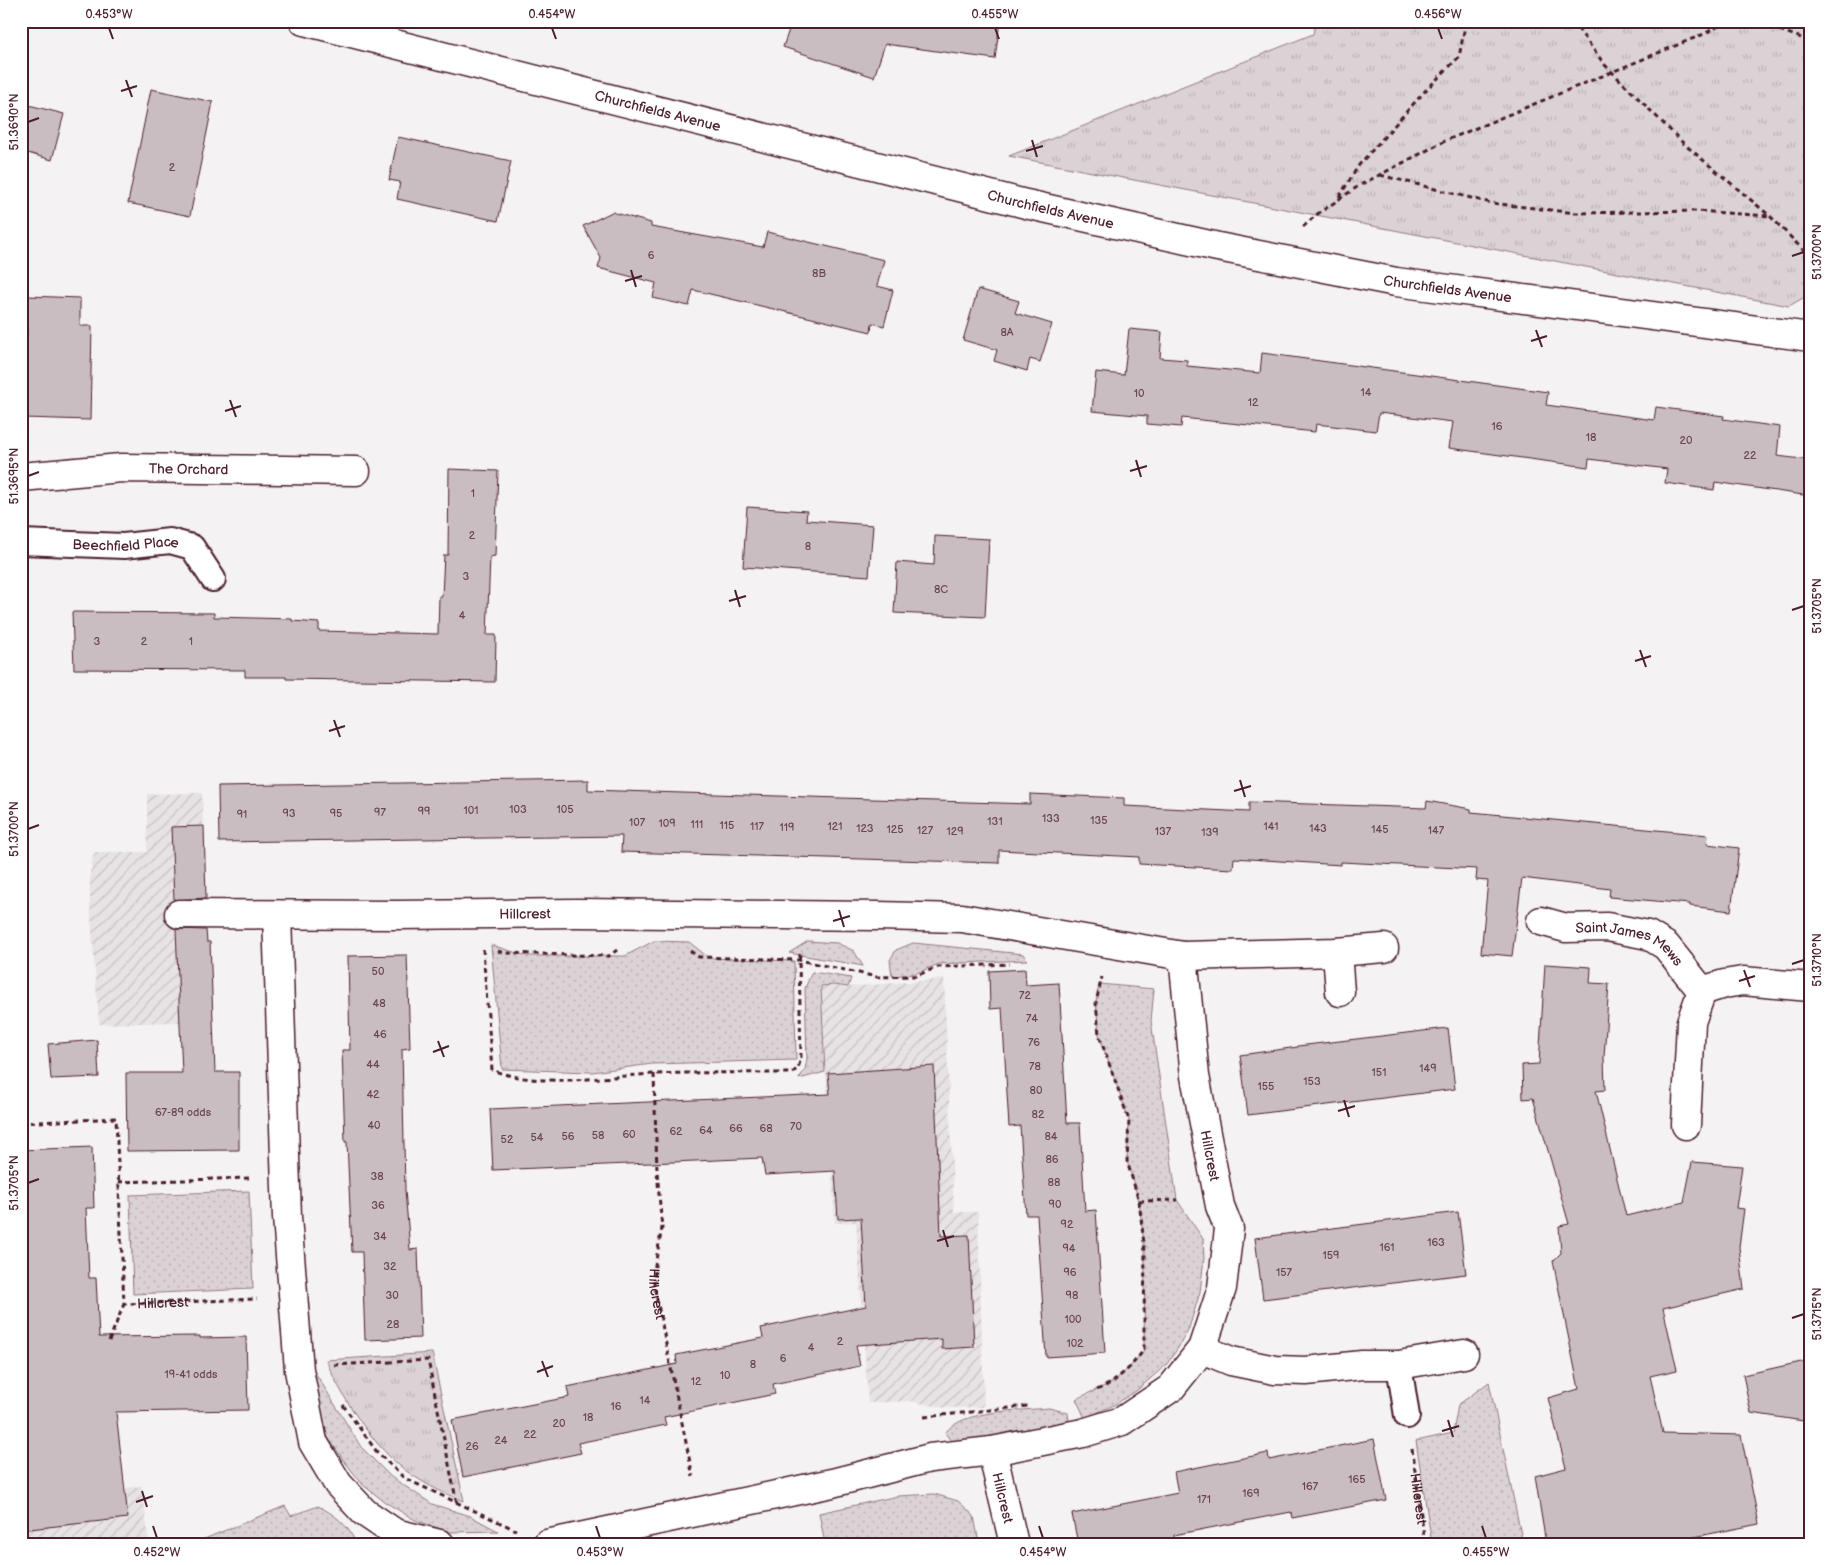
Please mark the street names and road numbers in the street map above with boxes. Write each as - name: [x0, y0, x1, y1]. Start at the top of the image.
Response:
- street label: Churchfields Avenue: [593, 87, 722, 135]
- street label: Churchfields Avenue: [985, 187, 1115, 232]
- street label: Churchfields Avenue: [1382, 272, 1513, 306]
- street label: The Orchard: [149, 460, 228, 478]
- street label: Beechfield Place: [72, 533, 181, 555]
- street label: Hillcrest: [499, 905, 552, 923]
- street label: Saint James Mews: [1575, 919, 1687, 969]
- street label: Hillcrest: [1197, 1129, 1223, 1183]
- street label: Hillcrest: [645, 1268, 669, 1322]
- street label: Hillcrest: [137, 1294, 189, 1313]
- street label: Hillcrest: [988, 1471, 1017, 1525]
- street label: Hillcrest: [1406, 1472, 1430, 1526]

